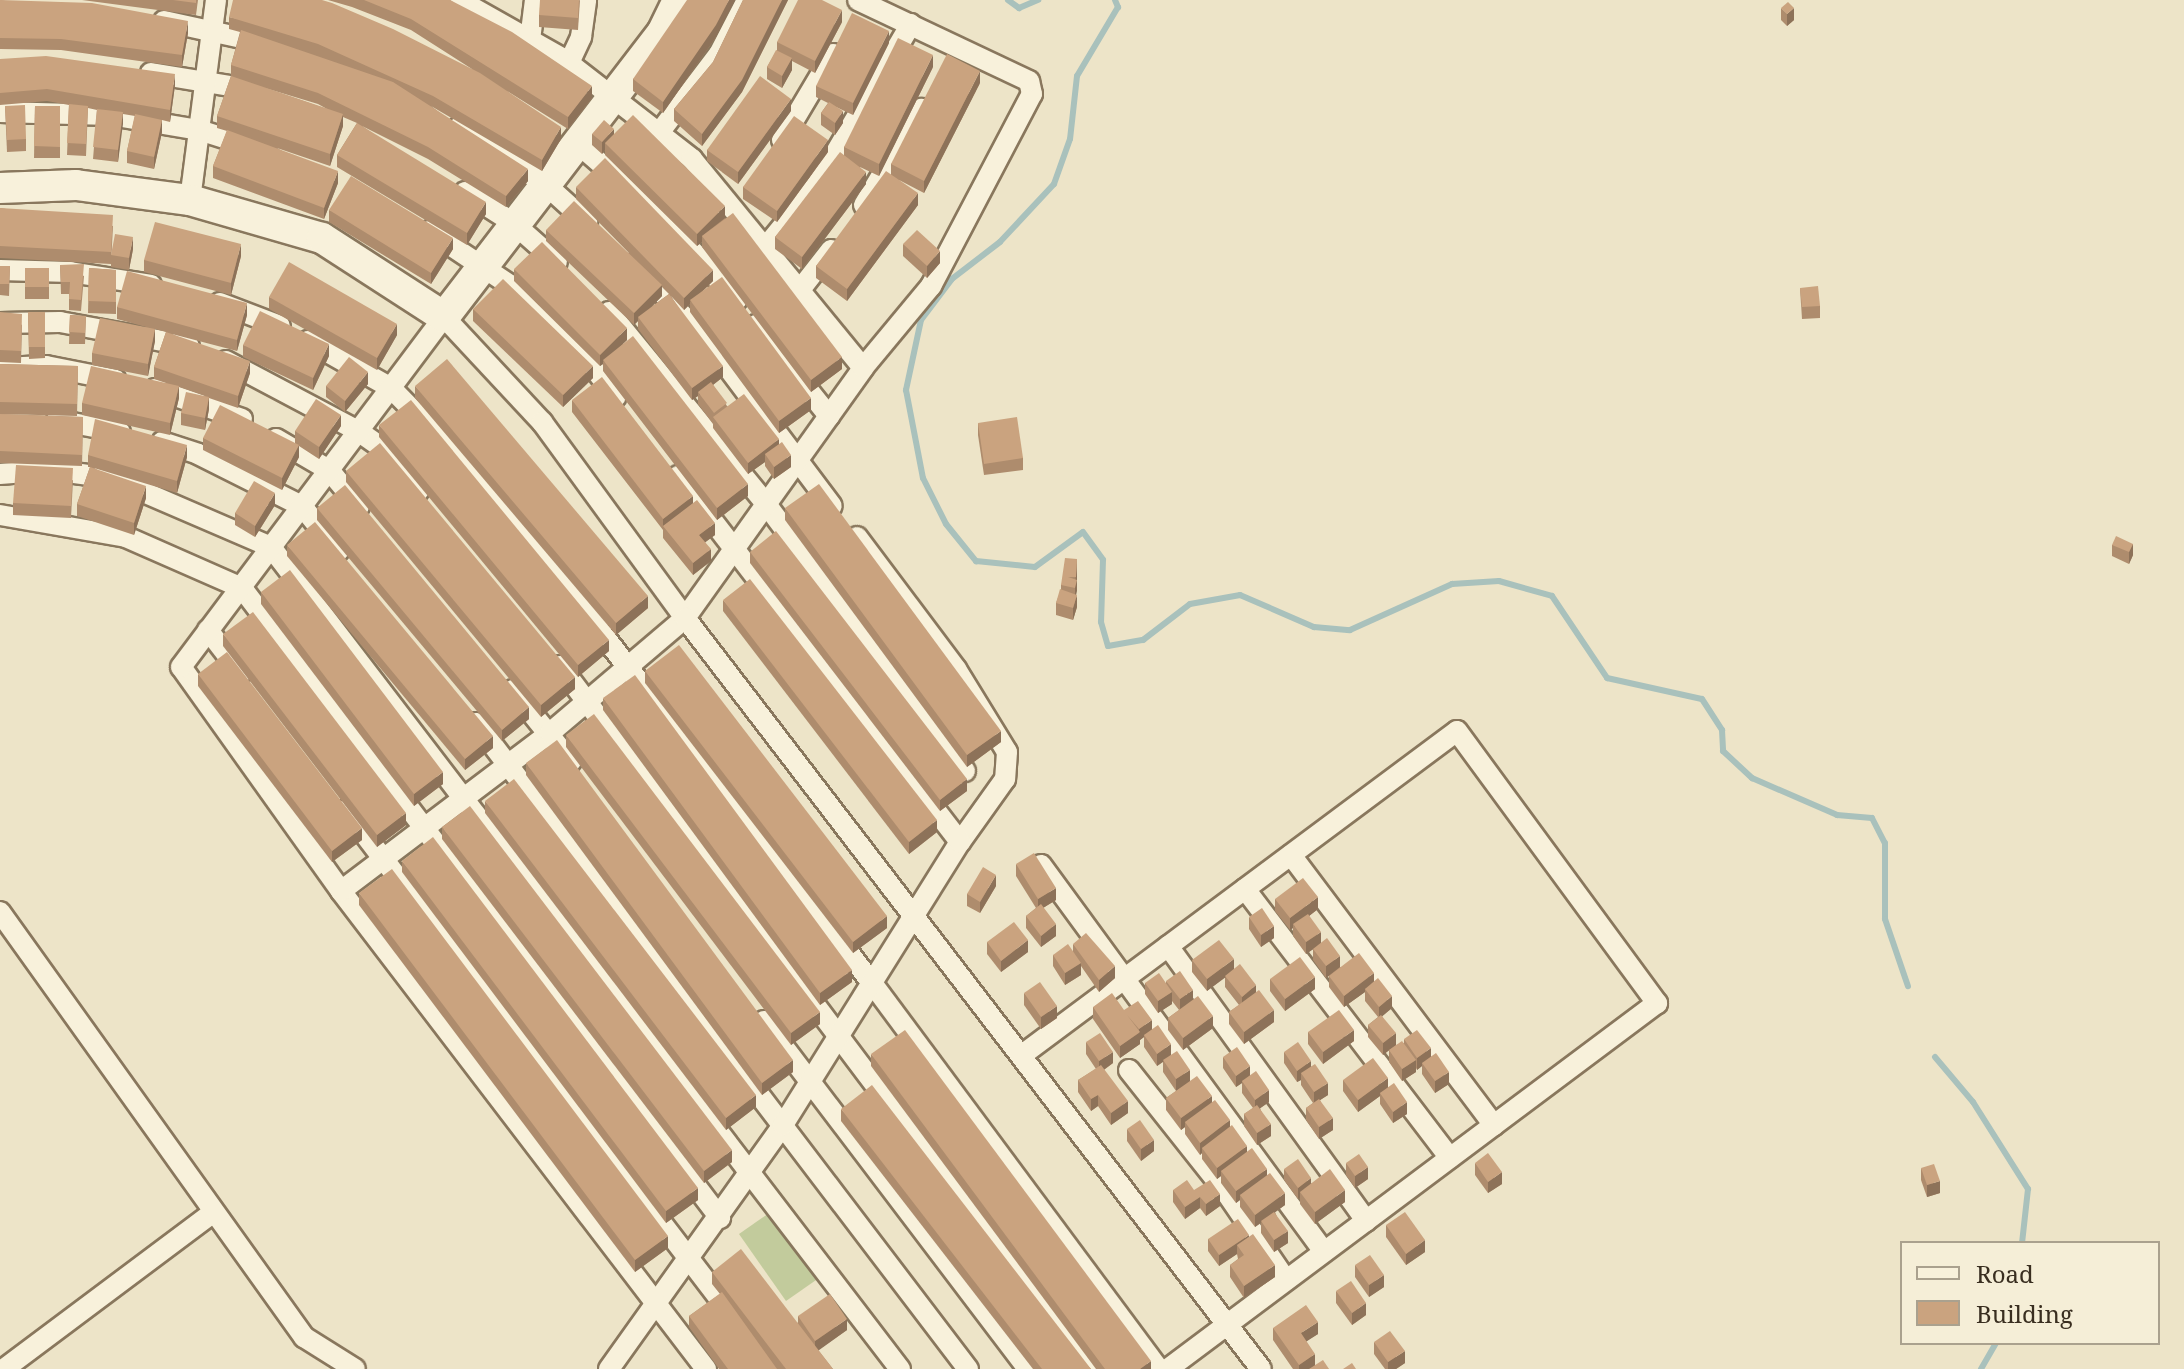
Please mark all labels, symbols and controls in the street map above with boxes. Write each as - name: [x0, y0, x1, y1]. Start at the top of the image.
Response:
- legend: [1900, 1241, 2160, 1345]
- text: Road: [1976, 1257, 2034, 1290]
- text: Building: [1976, 1297, 2073, 1330]

